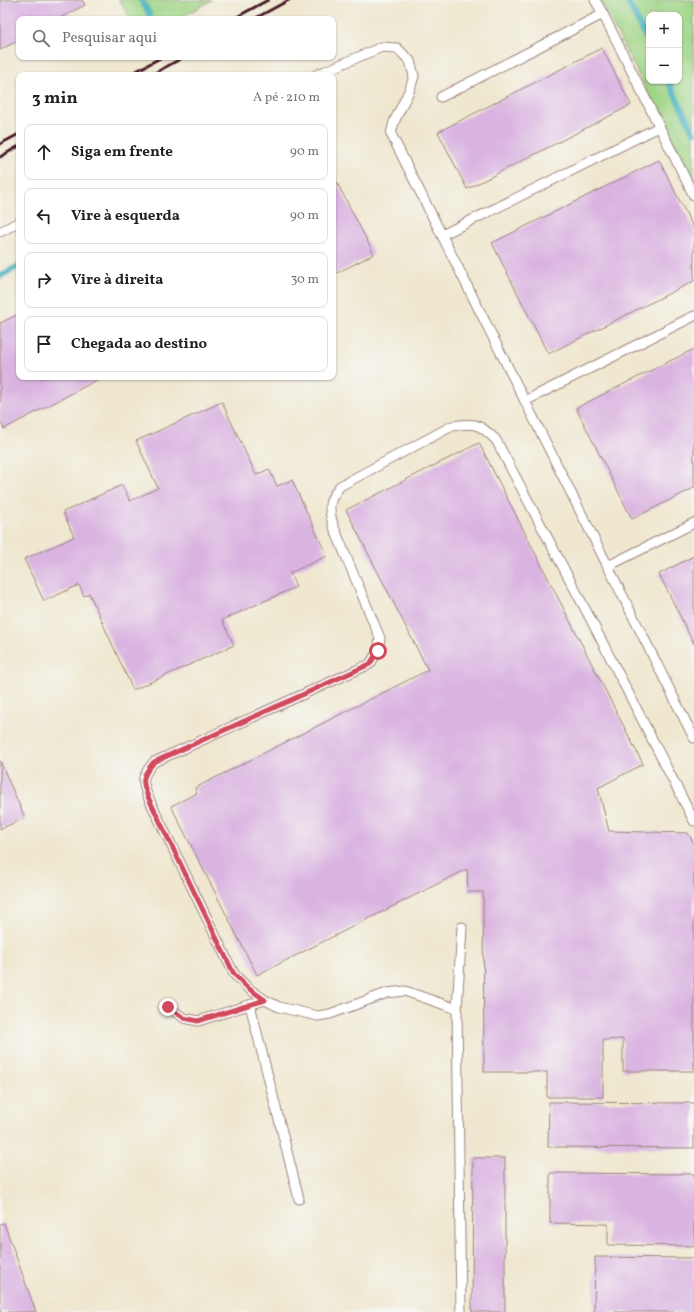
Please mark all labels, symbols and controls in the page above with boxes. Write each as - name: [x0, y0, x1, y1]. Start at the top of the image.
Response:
- map controls: [646, 12, 682, 84]
- button: +: [646, 12, 682, 48]
- search box: [16, 16, 336, 60]
- icon: search: [30, 27, 52, 49]
- text: Pesquisar aqui: [62, 28, 157, 49]
- button: −: [646, 48, 682, 84]
- text: 3 min: [32, 87, 78, 110]
- text: A pé · 210 m: [253, 89, 320, 107]
- icon: ahead: [33, 141, 55, 163]
- text: Siga em frente: [71, 142, 173, 163]
- text: 90 m: [290, 143, 319, 161]
- icon: left: [33, 205, 55, 227]
- text: Vire à esquerda: [71, 206, 180, 227]
- text: 90 m: [290, 207, 319, 225]
- icon: right: [33, 269, 55, 291]
- text: Vire à direita: [71, 270, 163, 291]
- text: 30 m: [291, 271, 319, 289]
- icon: arrive: [33, 333, 55, 355]
- text: Chegada ao destino: [71, 334, 207, 355]
- route start: [369, 642, 387, 660]
- route end: [159, 998, 177, 1016]

